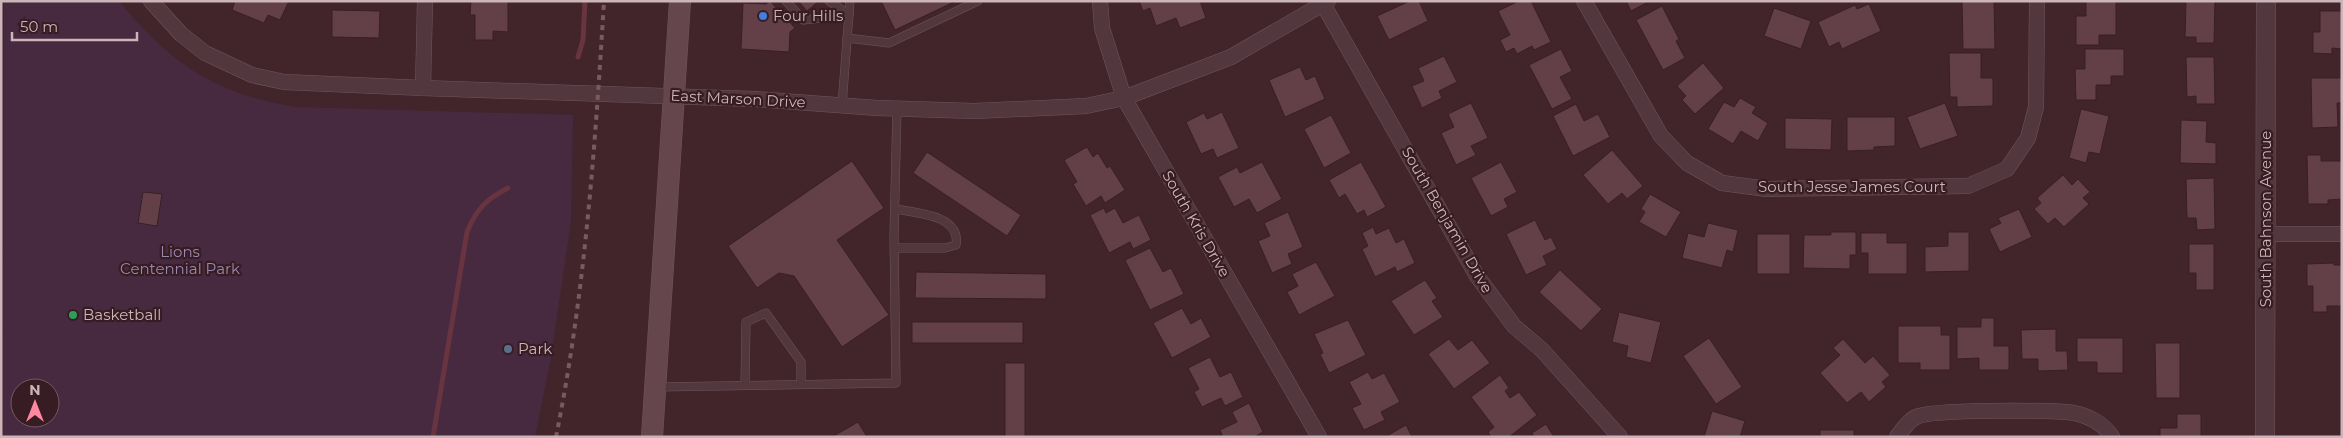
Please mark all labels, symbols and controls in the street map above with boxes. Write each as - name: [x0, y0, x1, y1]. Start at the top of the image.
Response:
- place label: Four Hills: [773, 6, 843, 25]
- scale bar: [12, 10, 138, 42]
- marker: Four Hills: [757, 10, 769, 22]
- text: 50 m: [20, 17, 58, 36]
- street label: East Marson Drive: [670, 85, 806, 112]
- street label: South Bahnson Avenue: [2256, 131, 2275, 307]
- street label: South Benjamin Drive: [1398, 143, 1497, 296]
- street label: South Kris Drive: [1158, 167, 1235, 280]
- street label: South Jesse James Court: [1758, 177, 1946, 196]
- park label: Lions Centennial Park: [120, 242, 240, 278]
- place label: Basketball: [83, 305, 161, 324]
- marker: Basketball: [67, 309, 79, 321]
- place label: Park: [518, 339, 552, 358]
- marker: Park: [502, 343, 514, 355]
- north arrow: [10, 378, 60, 428]
- text: N: [29, 381, 41, 399]

